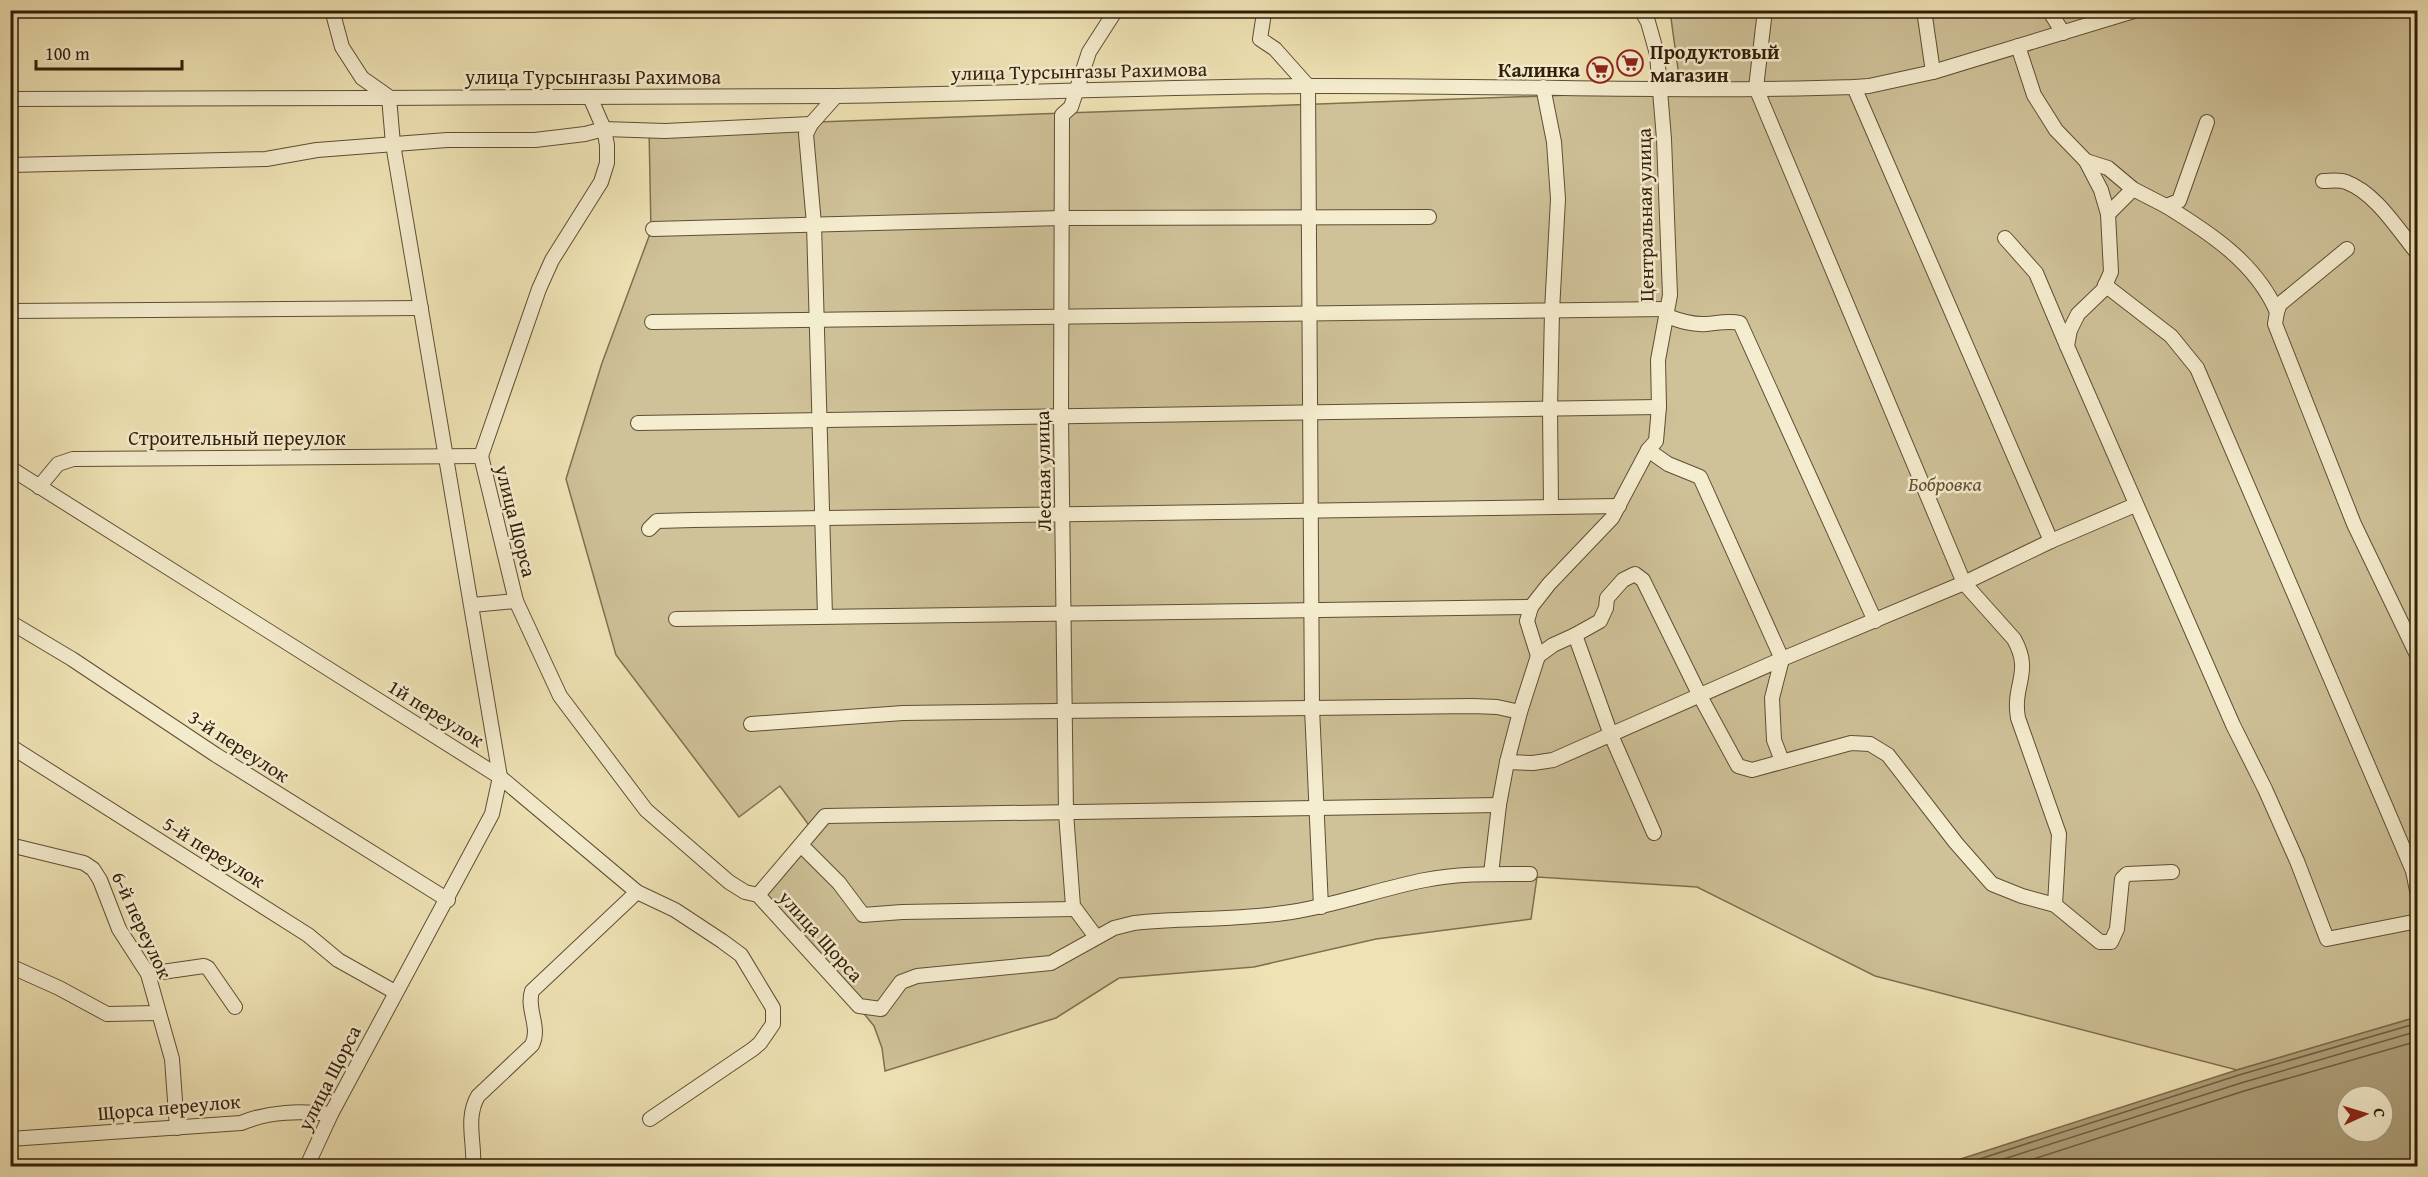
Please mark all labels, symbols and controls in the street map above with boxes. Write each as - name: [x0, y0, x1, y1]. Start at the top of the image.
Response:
- scale bar: [36, 33, 182, 71]
- place label: Продуктовый магазин: [1650, 37, 1780, 89]
- text: 100 m: [45, 40, 90, 67]
- supermarket icon: Продуктовый магазин: [1615, 48, 1645, 78]
- street label: улица Турсынгазы Рахимова: [950, 54, 1208, 87]
- place label: Калинка: [1498, 55, 1581, 84]
- supermarket icon: Калинка: [1585, 55, 1615, 85]
- street label: улица Турсынгазы Рахимова: [464, 62, 722, 91]
- street label: Центральная улица: [1628, 127, 1661, 302]
- street label: Лесная улица: [1027, 410, 1058, 532]
- street label: Строительный переулок: [128, 423, 346, 452]
- street label: улица Щорса: [488, 461, 545, 580]
- park label: Бобровка: [1908, 469, 1982, 498]
- street label: 1й переулок: [383, 671, 490, 754]
- street label: 3-й переулок: [183, 702, 296, 789]
- street label: 5-й переулок: [158, 809, 271, 895]
- street label: 6-й переулок: [105, 866, 180, 984]
- street label: улица Щорса: [772, 883, 871, 988]
- street label: улица Щорса: [289, 1020, 368, 1136]
- north arrow: [2335, 1084, 2395, 1144]
- street label: Щорса переулок: [96, 1086, 242, 1127]
- text: С: [2368, 1108, 2392, 1118]

